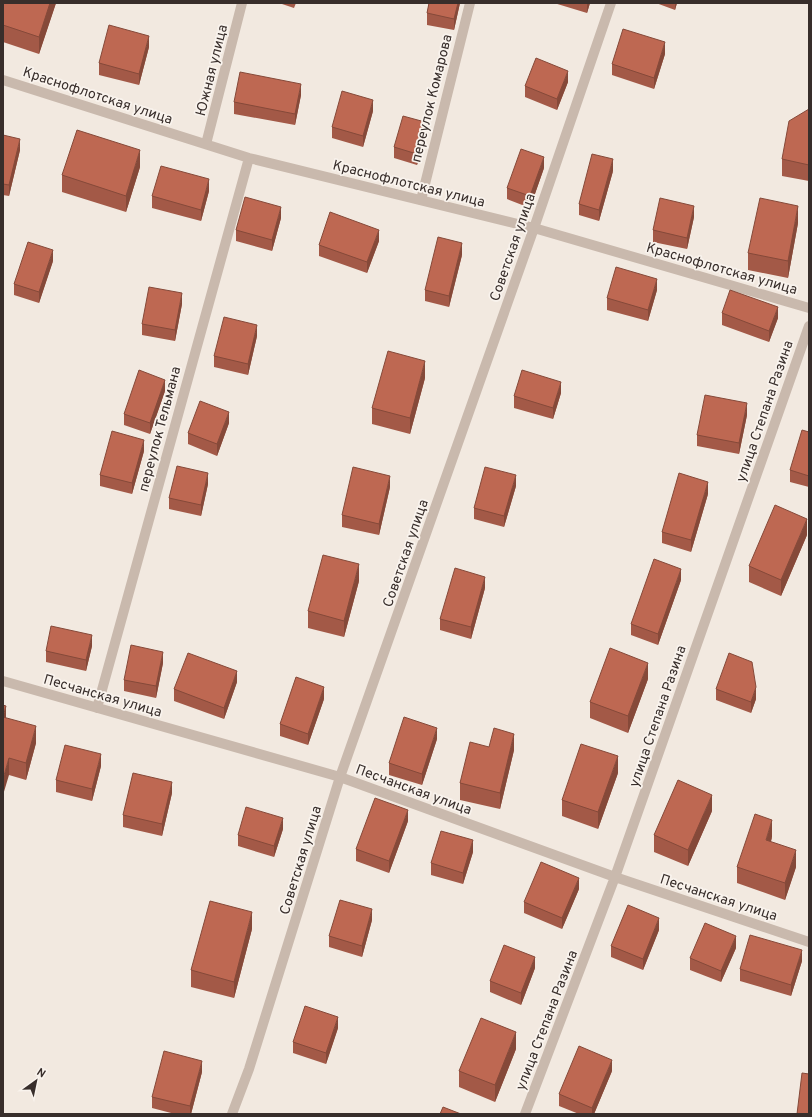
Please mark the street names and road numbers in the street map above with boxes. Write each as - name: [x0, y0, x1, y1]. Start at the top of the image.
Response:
- street label: Южная улица: [193, 23, 232, 118]
- street label: переулок Комарова: [408, 33, 457, 164]
- street label: Краснофлотская улица: [21, 64, 175, 129]
- street label: Краснофлотская улица: [331, 157, 487, 212]
- street label: Советская улица: [487, 191, 540, 304]
- street label: Краснофлотская улица: [644, 240, 799, 299]
- street label: улица Степана Разина: [733, 338, 798, 485]
- street label: переулок Тельмана: [136, 365, 185, 494]
- street label: Советская улица: [380, 497, 433, 610]
- street label: улица Степана Разина: [626, 643, 691, 790]
- street label: Песчанская улица: [41, 671, 164, 721]
- street label: Песчанская улица: [353, 762, 474, 819]
- street label: Советская улица: [277, 804, 326, 917]
- street label: Песчанская улица: [658, 871, 779, 925]
- street label: улица Степана Разина: [513, 948, 582, 1093]

